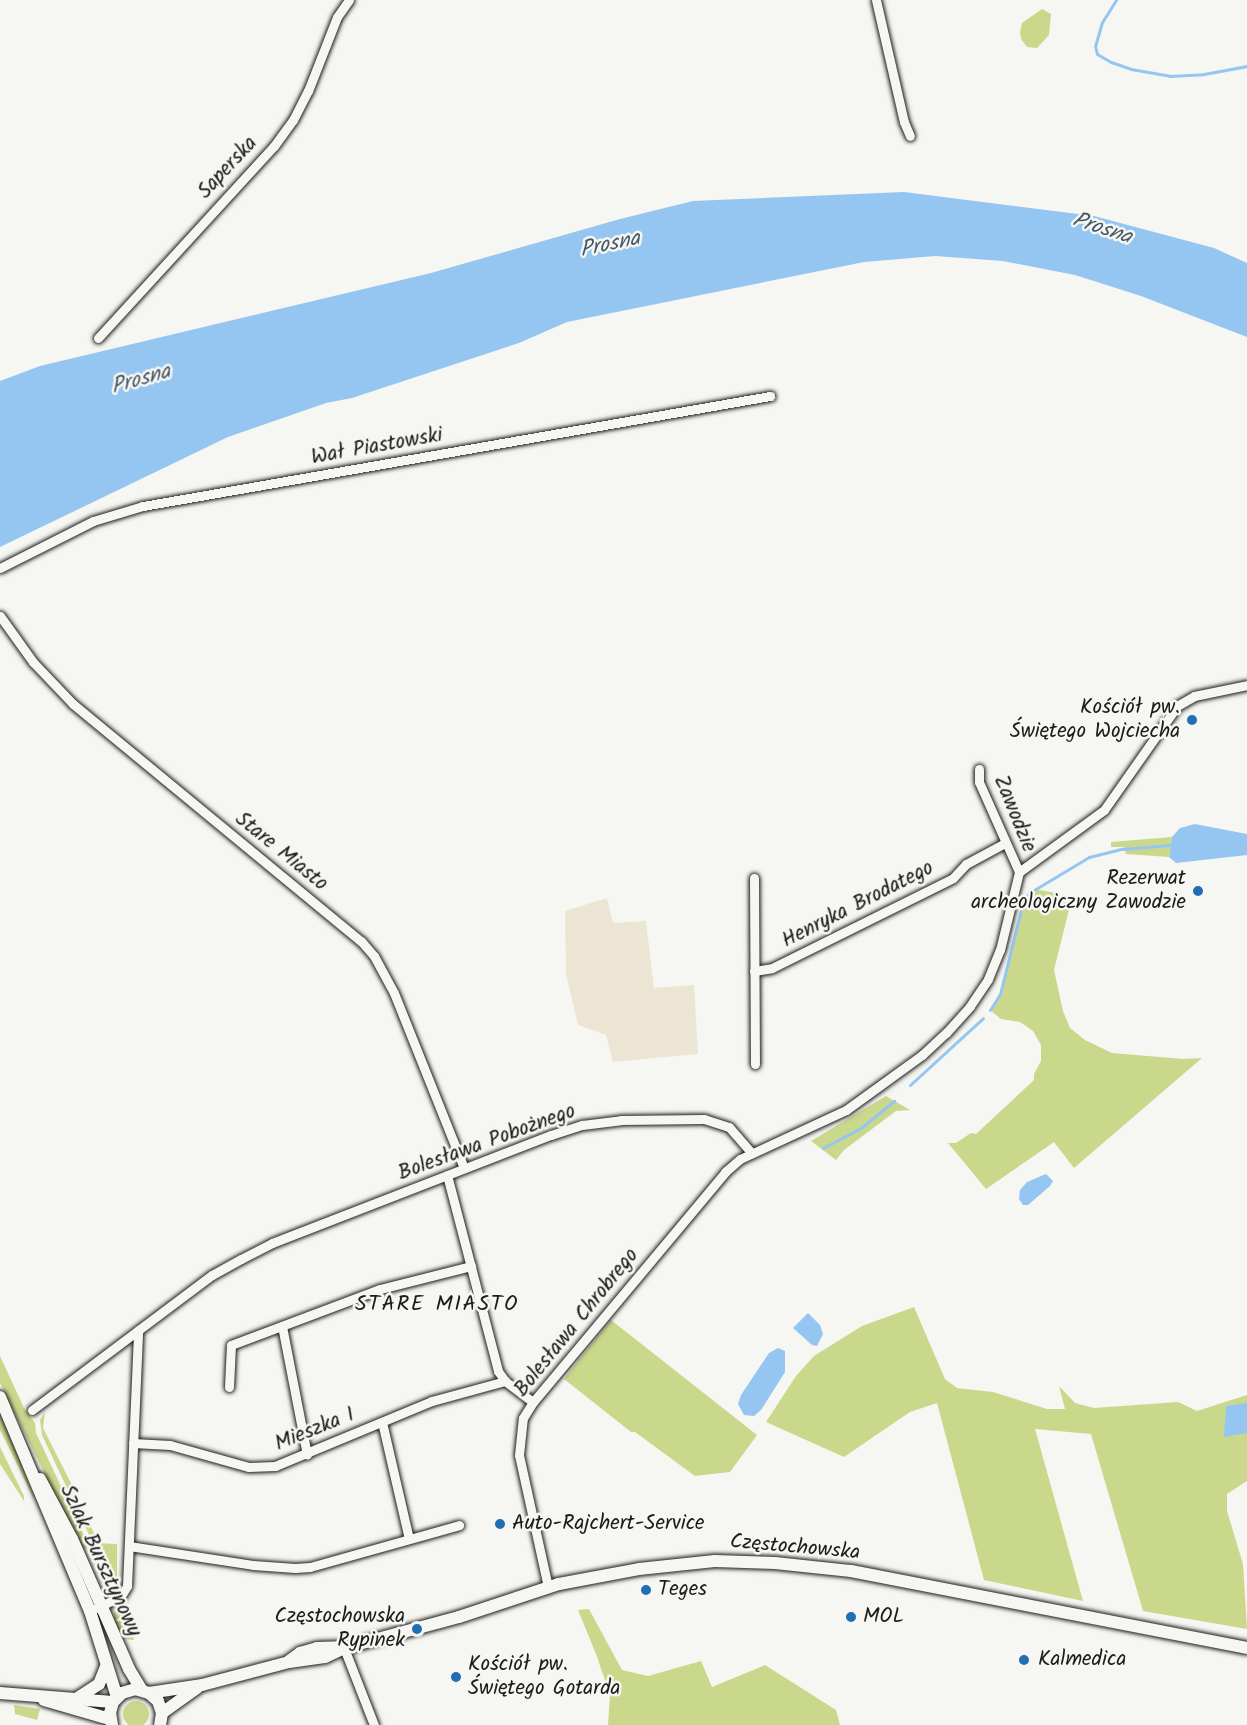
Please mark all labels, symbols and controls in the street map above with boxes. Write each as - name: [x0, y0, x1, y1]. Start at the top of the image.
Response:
- street label: Saperska: [193, 132, 263, 204]
- water label: Prosna: [1069, 207, 1135, 251]
- water label: Prosna: [578, 226, 642, 264]
- water label: Prosna: [108, 359, 174, 401]
- street label: Wał Piastowski: [309, 423, 445, 471]
- place label: Kościół pw. Świętego Wojciecha: [1010, 695, 1180, 745]
- marker: Kościół pw. Świętego Wojciecha: [1185, 713, 1199, 727]
- street label: Zawodzie: [987, 772, 1041, 856]
- street label: Stare Miasto: [230, 807, 332, 897]
- street label: Henryka Brodatego: [778, 856, 938, 954]
- place label: Rezerwat archeologiczny Zawodzie: [971, 866, 1186, 916]
- marker: Rezerwat archeologiczny Zawodzie: [1191, 884, 1205, 898]
- street label: Bolesława Pobożnego: [395, 1099, 579, 1187]
- street label: Bolesława Chrobrego: [509, 1244, 645, 1402]
- district label: STARE MIASTO: [355, 1292, 519, 1318]
- street label: Mieszka I: [271, 1403, 359, 1457]
- street label: Szlak Bursztynowy: [54, 1481, 146, 1641]
- place label: Auto-Rajchert-Service: [512, 1511, 705, 1537]
- marker: Auto-Rajchert-Service: [493, 1517, 507, 1531]
- street label: Częstochowska: [729, 1530, 861, 1566]
- place label: Teges: [658, 1577, 707, 1603]
- marker: Teges: [639, 1583, 653, 1597]
- place label: Częstochowska Rypinek: [275, 1604, 405, 1654]
- place label: MOL: [863, 1604, 904, 1630]
- marker: MOL: [844, 1610, 858, 1624]
- marker: Częstochowska Rypinek: [410, 1622, 424, 1636]
- place label: Kalmedica: [1038, 1647, 1126, 1673]
- marker: Kalmedica: [1015, 1651, 1033, 1669]
- place label: Kościół pw. Świętego Gotarda: [468, 1652, 620, 1702]
- marker: Kościół pw. Świętego Gotarda: [449, 1670, 463, 1684]

